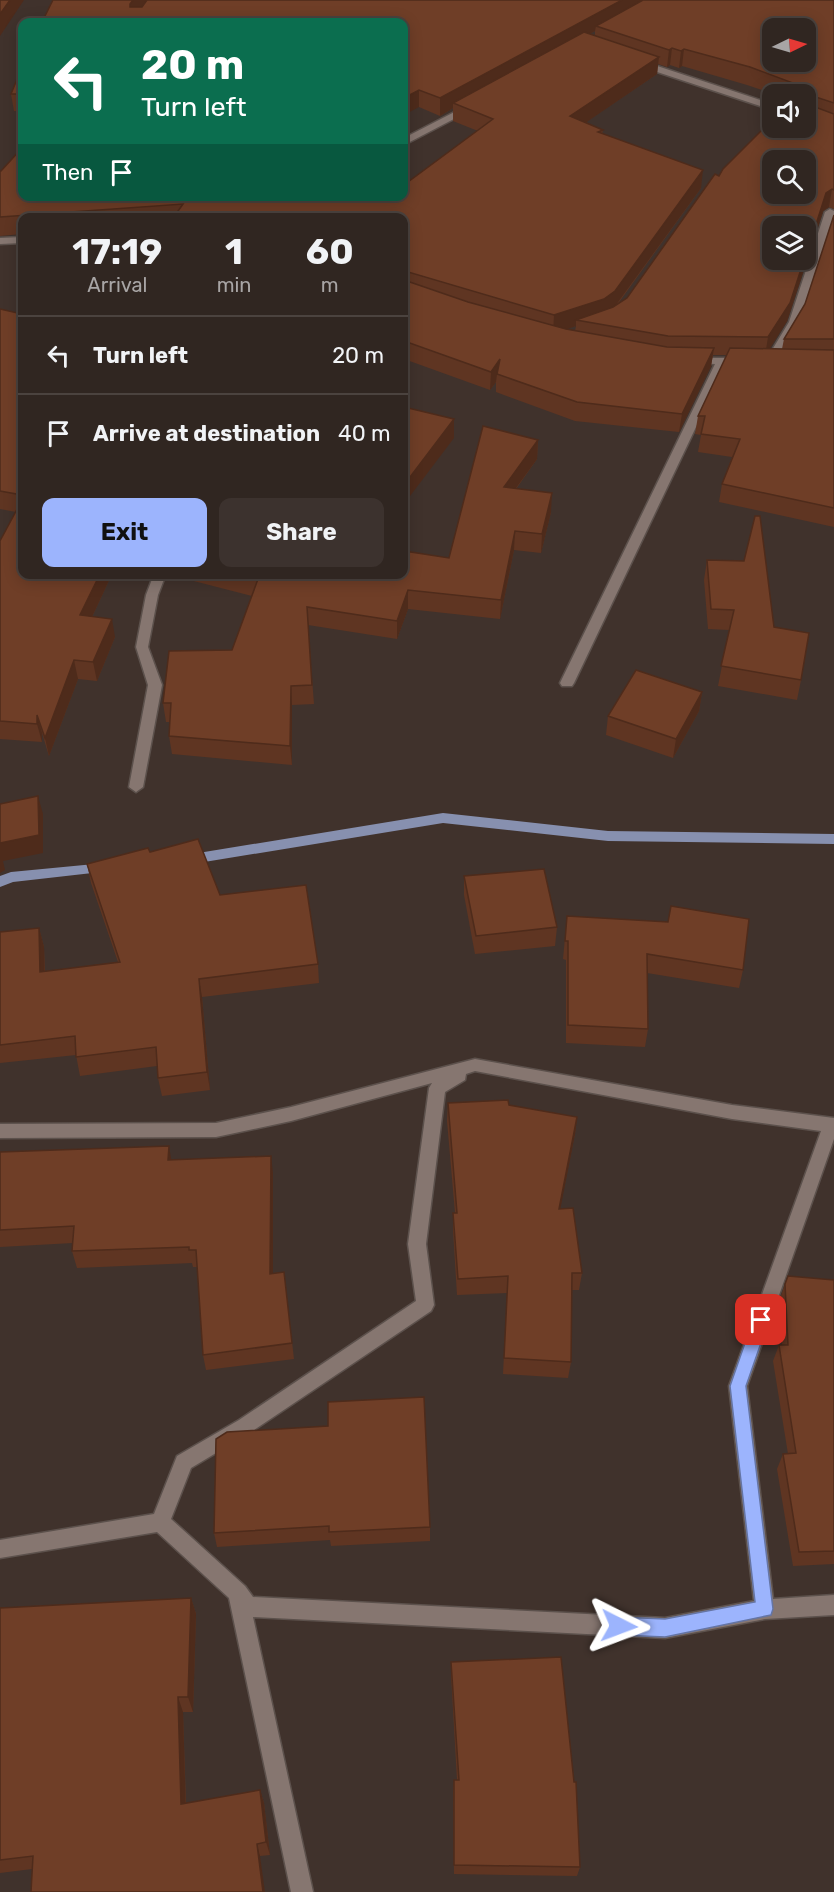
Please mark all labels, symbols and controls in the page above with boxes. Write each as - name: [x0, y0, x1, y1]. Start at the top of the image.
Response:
- north arrow: [762, 18, 816, 72]
- map controls: [762, 18, 816, 270]
- text: 20 m: [141, 40, 244, 90]
- icon: left: [42, 42, 120, 120]
- button: sound: [762, 84, 816, 138]
- text: Turn left: [141, 91, 246, 123]
- button: search: [762, 150, 816, 204]
- icon: arrive: [105, 156, 138, 189]
- text: Then: [42, 159, 93, 186]
- button: layers: [762, 216, 816, 270]
- text: 17:19: [72, 230, 162, 273]
- text: 1: [225, 230, 243, 273]
- text: 60: [306, 230, 354, 273]
- text: Arrival: [87, 273, 147, 297]
- text: min: [217, 273, 251, 297]
- text: m: [321, 273, 339, 297]
- icon: left: [42, 339, 75, 372]
- text: Turn left: [93, 342, 188, 369]
- text: 20 m: [332, 342, 384, 369]
- icon: arrive: [42, 417, 75, 450]
- text: Arrive at destination: [93, 420, 320, 447]
- text: 40 m: [338, 420, 391, 447]
- button: Exit: [42, 498, 207, 567]
- button: Share: [219, 498, 384, 567]
- pin: [735, 1294, 786, 1345]
- icon: arrive: [744, 1303, 777, 1336]
- position arrow: [587, 1594, 651, 1658]

